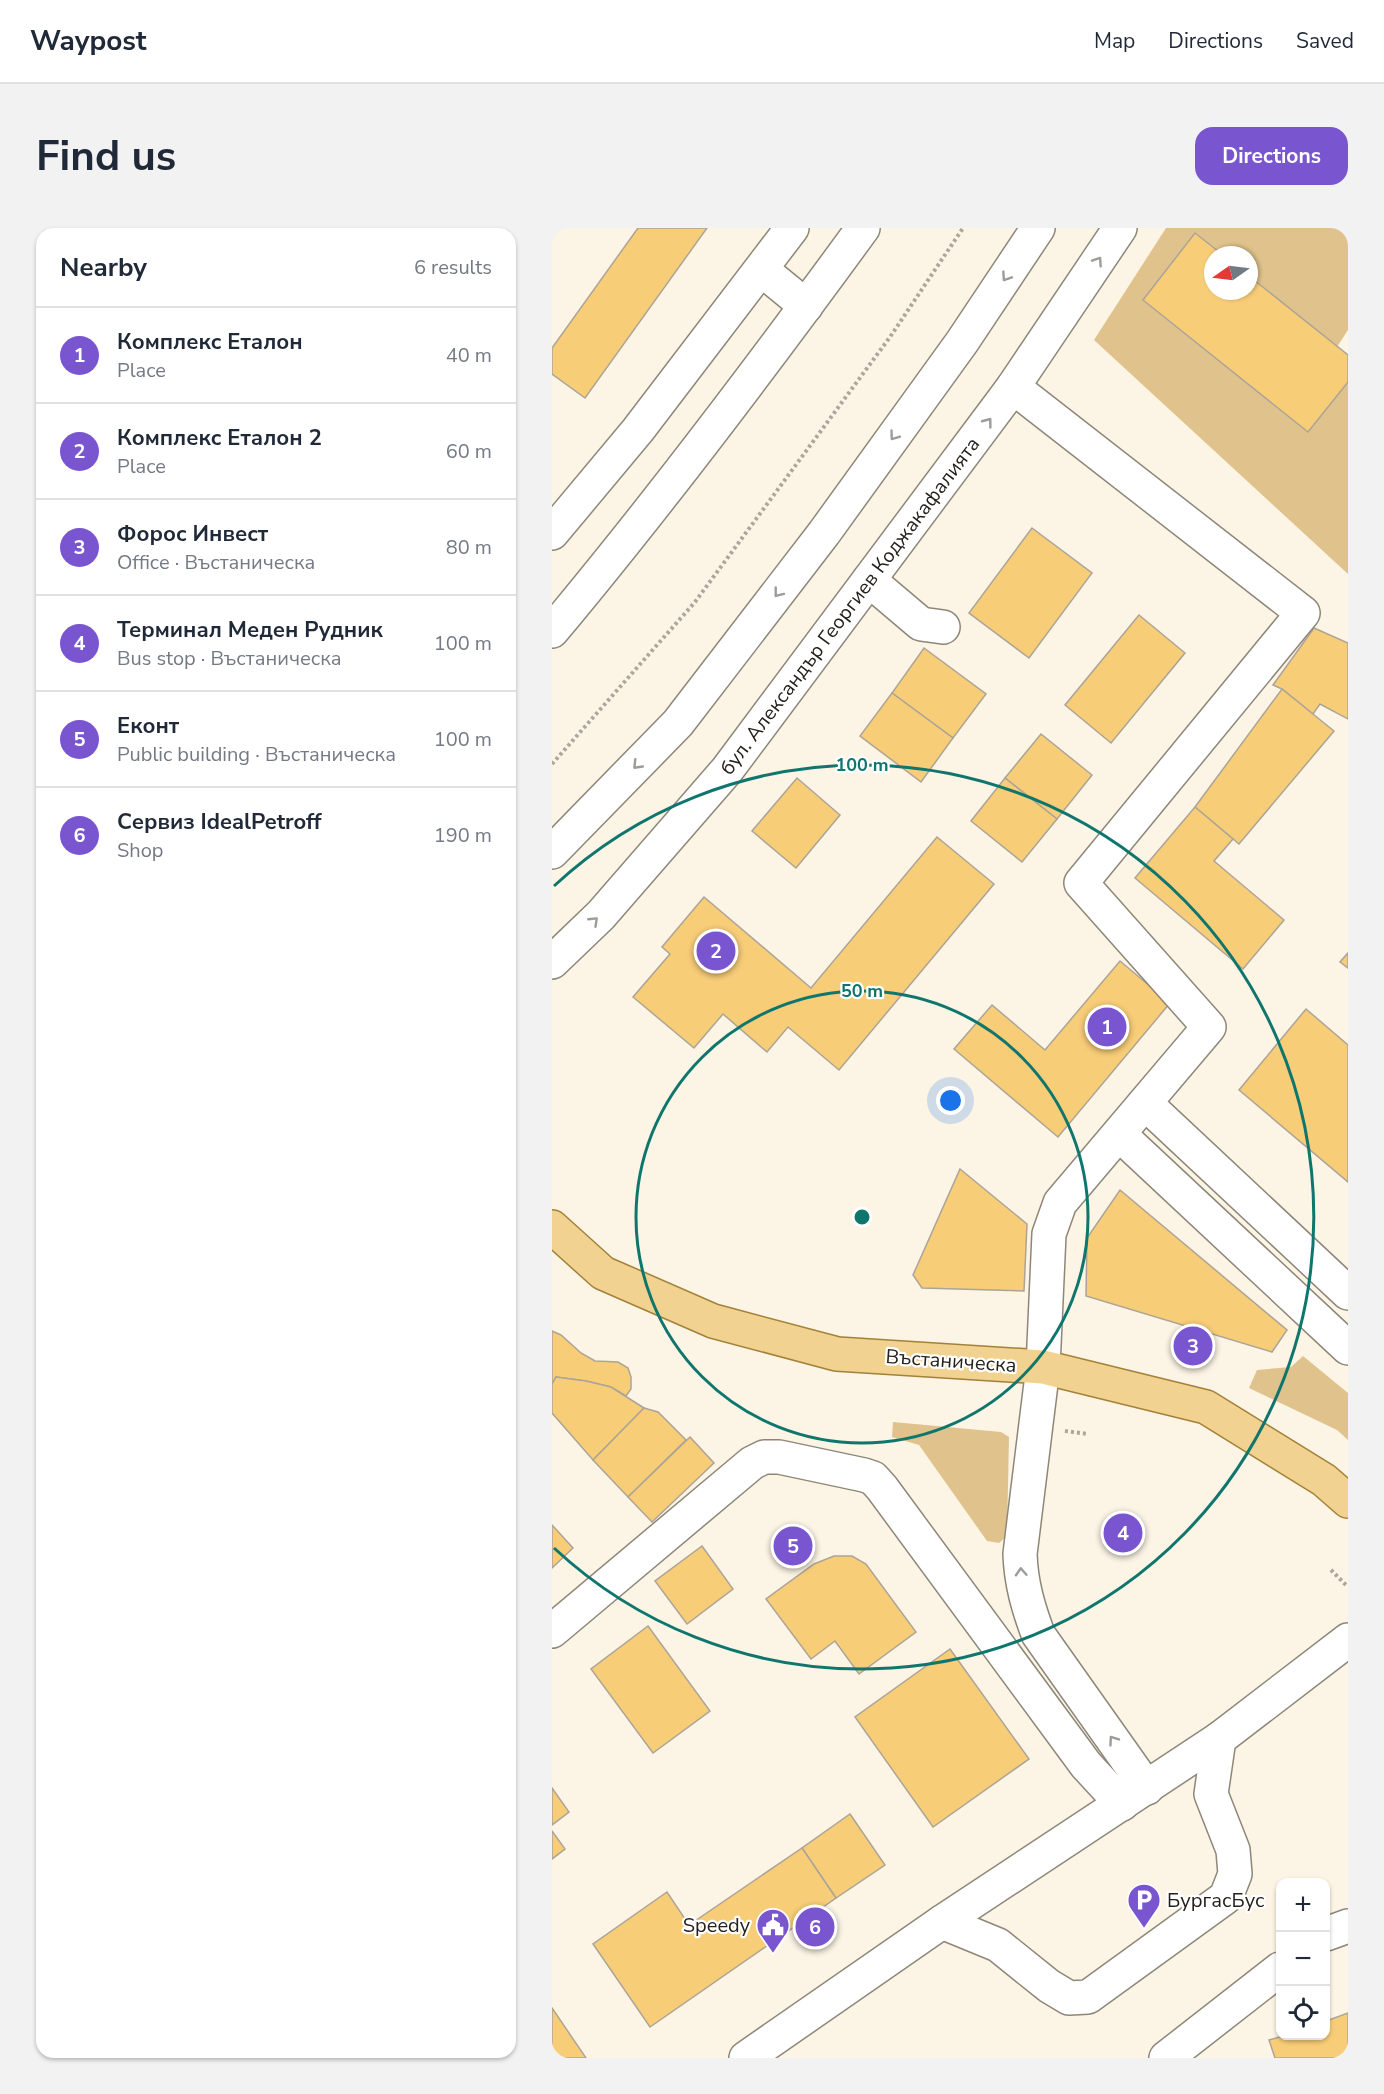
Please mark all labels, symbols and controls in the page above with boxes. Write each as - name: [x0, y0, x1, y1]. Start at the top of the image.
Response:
- text: Waypost: [30, 22, 147, 60]
- text: Map: [1094, 27, 1135, 55]
- text: Directions: [1168, 27, 1263, 55]
- text: Saved: [1296, 27, 1354, 55]
- button: Directions: [1195, 127, 1348, 185]
- text: Find us: [36, 128, 176, 185]
- north arrow: [1204, 246, 1258, 300]
- text: Nearby: [60, 250, 147, 285]
- text: 6 results: [414, 254, 492, 281]
- one-way arrow: [1091, 257, 1102, 268]
- one-way arrow: [1002, 270, 1013, 281]
- text: Комплекс Еталон: [117, 327, 303, 357]
- text: 1: [74, 342, 86, 369]
- text: 40 m: [446, 342, 492, 369]
- text: Place: [117, 357, 166, 384]
- one-way arrow: [980, 417, 991, 428]
- text: Комплекс Еталон 2: [117, 423, 322, 453]
- one-way arrow: [890, 430, 901, 441]
- street label: бул. Александър Георгиев Коджакафалията: [714, 432, 986, 780]
- text: 2: [74, 438, 86, 465]
- text: 60 m: [446, 438, 492, 465]
- text: Place: [117, 453, 166, 480]
- text: Форос Инвест: [117, 519, 268, 549]
- text: 3: [74, 534, 86, 561]
- text: 80 m: [446, 534, 492, 561]
- text: Office · Въстаническа: [117, 549, 315, 576]
- one-way arrow: [775, 586, 786, 597]
- text: Терминал Меден Рудник: [117, 615, 383, 645]
- text: 4: [74, 630, 86, 657]
- text: 100 m: [434, 630, 492, 657]
- text: Bus stop · Въстаническа: [117, 645, 342, 672]
- text: Еконт: [117, 711, 179, 741]
- text: 5: [74, 726, 86, 753]
- text: 100 m: [434, 726, 492, 753]
- text: Public building · Въстаническа: [117, 741, 396, 768]
- text: 100 m: [835, 753, 889, 777]
- one-way arrow: [633, 758, 644, 768]
- text: Сервиз IdealPetroff: [117, 807, 322, 837]
- text: 6: [74, 822, 86, 849]
- text: 190 m: [434, 822, 492, 849]
- text: Shop: [117, 837, 163, 864]
- one-way arrow: [588, 917, 598, 928]
- pin: 2: [696, 928, 736, 974]
- text: 50 m: [841, 979, 883, 1003]
- pin: 1: [1088, 1004, 1126, 1050]
- your location: [936, 1086, 965, 1115]
- centre of rings: [852, 1207, 872, 1227]
- pin: 3: [1174, 1324, 1212, 1368]
- street label: Въстаническа: [885, 1343, 1017, 1379]
- pin: 4: [1104, 1510, 1142, 1556]
- pin: 5: [774, 1524, 812, 1568]
- one-way arrow: [1015, 1567, 1028, 1576]
- one-way arrow: [1109, 1736, 1120, 1747]
- map controls: [1276, 1878, 1330, 2040]
- button: +: [1276, 1878, 1330, 1932]
- parking icon: БургасБус: [1126, 1882, 1162, 1929]
- place label: БургасБус: [1167, 1887, 1265, 1914]
- pin: 6: [796, 1904, 834, 1950]
- public building icon: Speedy: [755, 1907, 791, 1954]
- place label: Speedy: [683, 1912, 751, 1939]
- button: −: [1276, 1932, 1330, 1986]
- button: locate: [1276, 1986, 1330, 2040]

